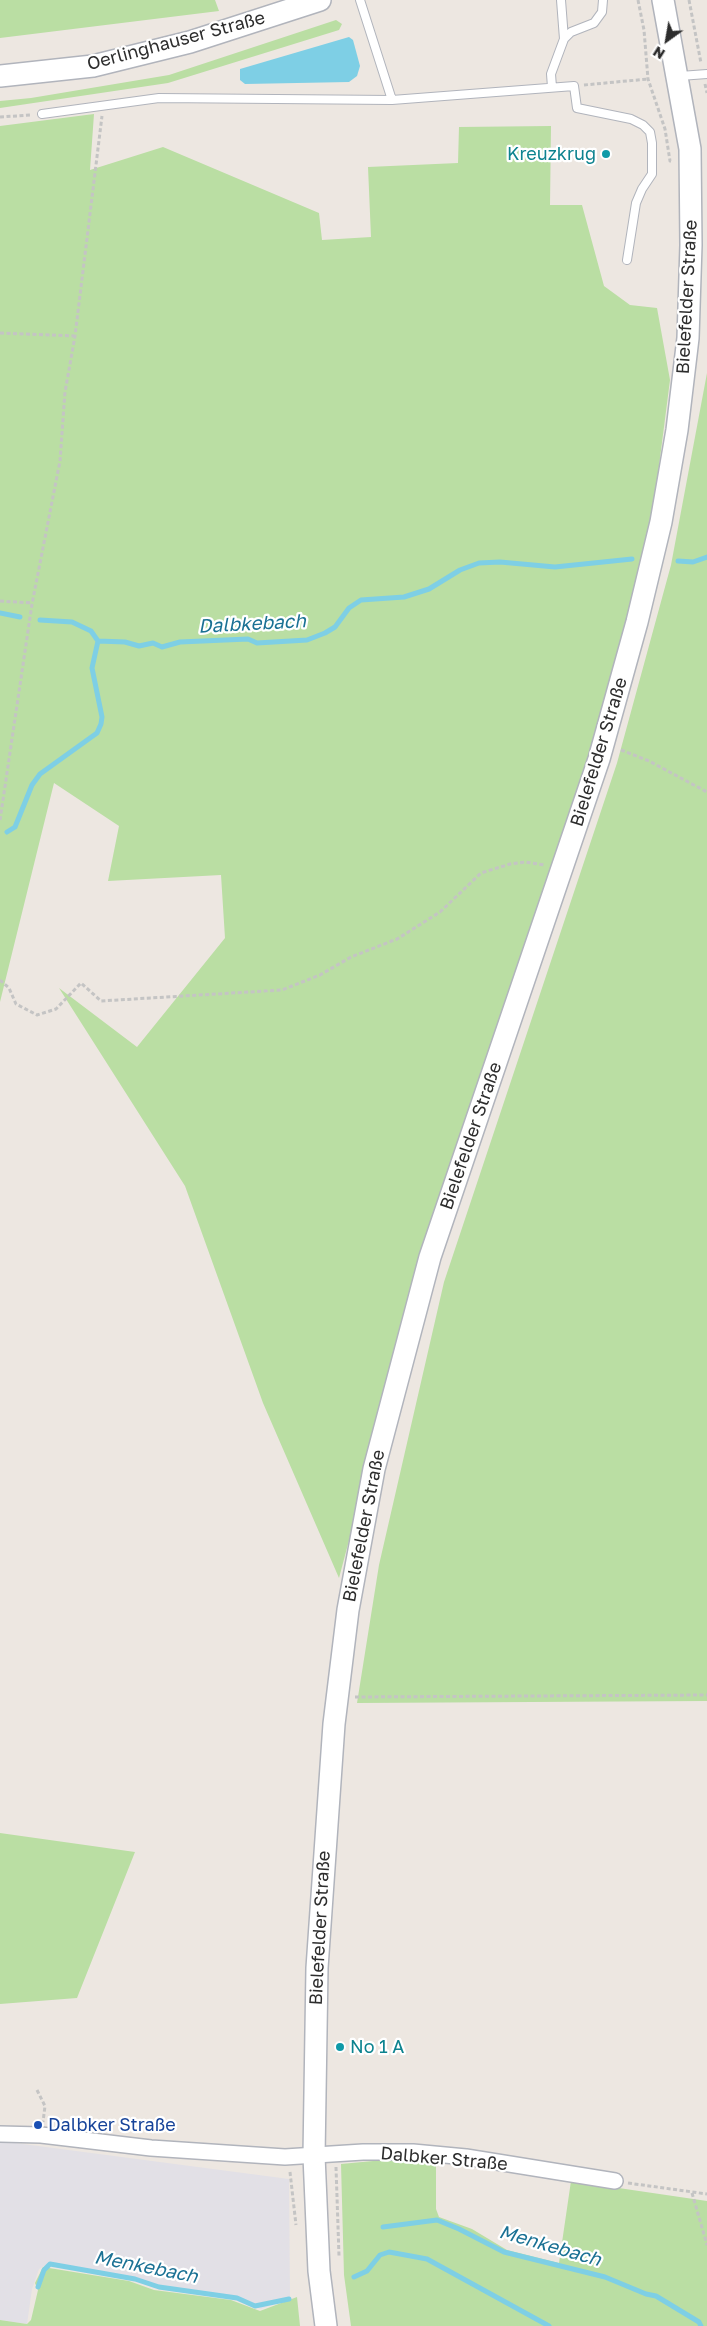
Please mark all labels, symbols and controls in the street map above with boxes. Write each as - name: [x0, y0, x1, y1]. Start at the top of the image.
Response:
- street label: Oerlinghauser Straße: [85, 7, 267, 75]
- north arrow: [642, 15, 692, 65]
- text: N: [650, 43, 668, 63]
- place label: Kreuzkrug: [507, 143, 596, 165]
- marker: Kreuzkrug: [600, 148, 612, 160]
- street label: Bielefelder Straße: [672, 219, 702, 375]
- water label: Dalbkebach: [198, 610, 306, 638]
- street label: Bielefelder Straße: [566, 675, 632, 829]
- street label: Bielefelder Straße: [436, 1059, 506, 1213]
- street label: Bielefelder Straße: [339, 1448, 389, 1604]
- street label: Bielefelder Straße: [305, 1850, 335, 2006]
- place label: No 1 A: [350, 2036, 404, 2058]
- marker: No 1 A: [334, 2041, 346, 2053]
- place label: Dalbker Straße: [48, 2114, 176, 2136]
- marker: Dalbker Straße: [32, 2119, 44, 2131]
- street label: Dalbker Straße: [379, 2143, 509, 2175]
- water label: Menkebach: [496, 2221, 604, 2271]
- water label: Menkebach: [92, 2246, 200, 2288]

